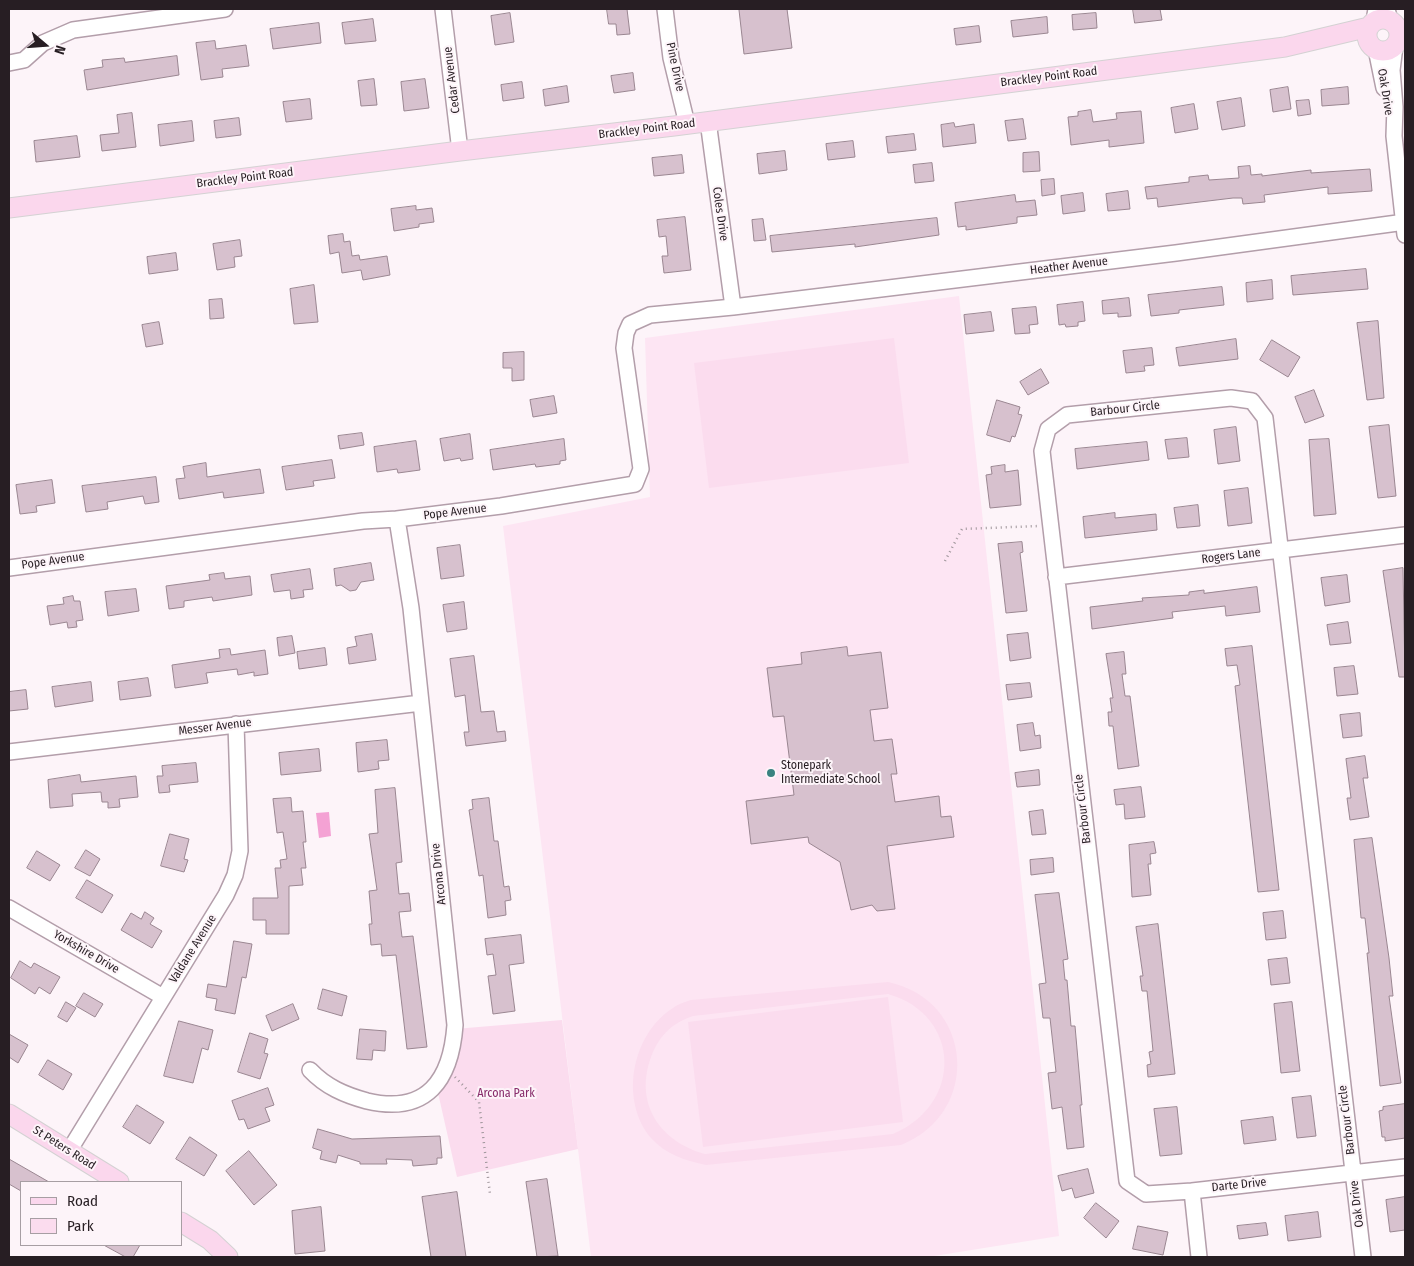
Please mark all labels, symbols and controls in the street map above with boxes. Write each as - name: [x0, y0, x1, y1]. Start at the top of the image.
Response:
- north arrow: [20, 20, 70, 70]
- street label: Pine Drive: [663, 41, 687, 93]
- text: N: [50, 43, 69, 56]
- street label: Cedar Avenue: [441, 46, 463, 114]
- street label: Brackley Point Road: [1000, 64, 1098, 90]
- street label: Oak Drive: [1374, 68, 1396, 116]
- street label: Brackley Point Road: [598, 116, 696, 142]
- street label: Brackley Point Road: [196, 165, 294, 191]
- street label: Coles Drive: [709, 186, 731, 242]
- street label: Heather Avenue: [1029, 254, 1109, 278]
- street label: Barbour Circle: [1090, 398, 1160, 420]
- street label: Pope Avenue: [423, 501, 487, 523]
- street label: Rogers Lane: [1201, 545, 1261, 567]
- street label: Pope Avenue: [21, 549, 85, 573]
- street label: Messer Avenue: [178, 715, 252, 739]
- place label: Stonepark Intermediate School: [781, 759, 881, 787]
- marker: Stonepark Intermediate School: [765, 767, 777, 779]
- street label: Barbour Circle: [1072, 774, 1094, 844]
- street label: Arcona Drive: [429, 843, 449, 905]
- street label: Valdane Avenue: [166, 912, 220, 986]
- street label: Yorkshire Drive: [50, 927, 122, 977]
- street label: Barbour Circle: [1336, 1085, 1358, 1155]
- park label: Arcona Park: [477, 1087, 535, 1101]
- street label: St Peters Road: [30, 1123, 98, 1173]
- street label: Darte Drive: [1211, 1175, 1267, 1195]
- street label: Oak Drive: [1347, 1180, 1367, 1228]
- legend: [20, 1181, 182, 1246]
- text: Road: [67, 1192, 98, 1210]
- text: Park: [67, 1217, 94, 1235]

